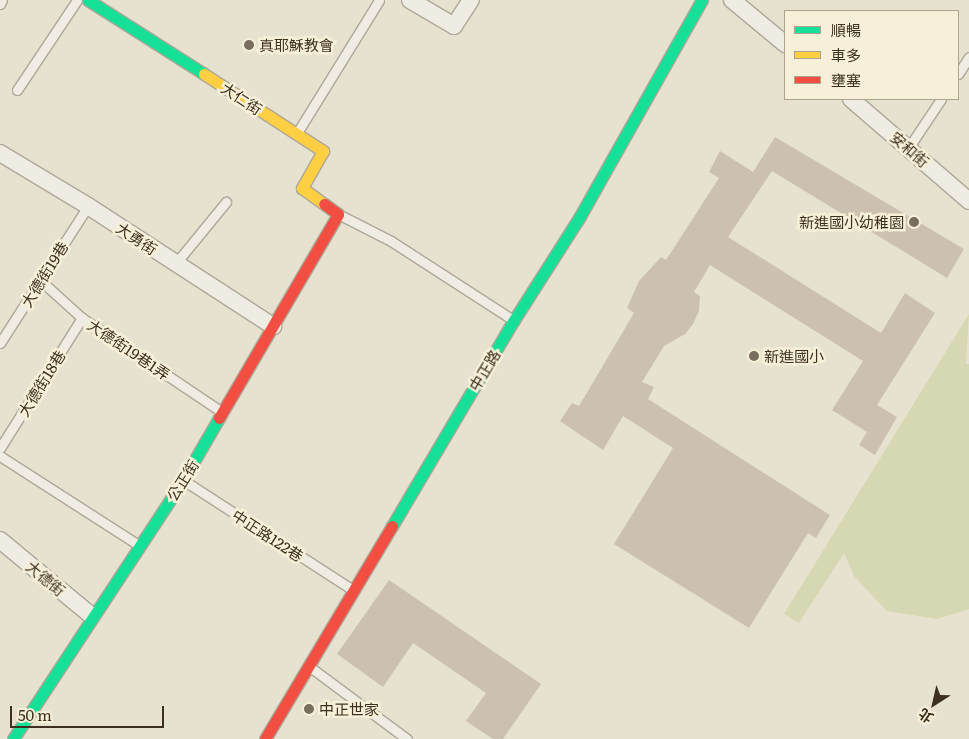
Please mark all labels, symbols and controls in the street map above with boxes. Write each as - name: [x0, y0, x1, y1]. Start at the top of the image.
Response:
- legend: [784, 10, 959, 100]
- text: 順暢: [831, 18, 861, 41]
- place label: 真耶穌教會: [259, 36, 334, 54]
- marker: 真耶穌教會: [243, 39, 255, 51]
- text: 車多: [831, 43, 861, 66]
- text: 壅塞: [831, 68, 861, 91]
- street label: 大仁街: [218, 78, 266, 118]
- street label: 安和街: [887, 127, 933, 171]
- place label: 新進國小幼稚園: [799, 213, 904, 231]
- marker: 新進國小幼稚園: [908, 216, 920, 228]
- street label: 大勇街: [113, 218, 161, 258]
- street label: 大德街19巷: [17, 238, 71, 310]
- street label: 大德街19巷1弄: [85, 315, 173, 383]
- street label: 中正路: [465, 346, 503, 394]
- street label: 大德街18巷: [14, 347, 68, 419]
- place label: 新進國小: [764, 347, 824, 365]
- marker: 新進國小: [748, 350, 760, 362]
- street label: 公正街: [162, 456, 202, 504]
- street label: 中正路122巷: [229, 505, 307, 565]
- street label: 大德街: [23, 557, 69, 599]
- north arrow: [909, 679, 959, 729]
- scale bar: [12, 696, 166, 728]
- place label: 中正世家: [319, 700, 379, 718]
- text: 50 m: [18, 703, 52, 726]
- marker: 中正世家: [303, 703, 315, 715]
- text: 北: [914, 704, 937, 728]

